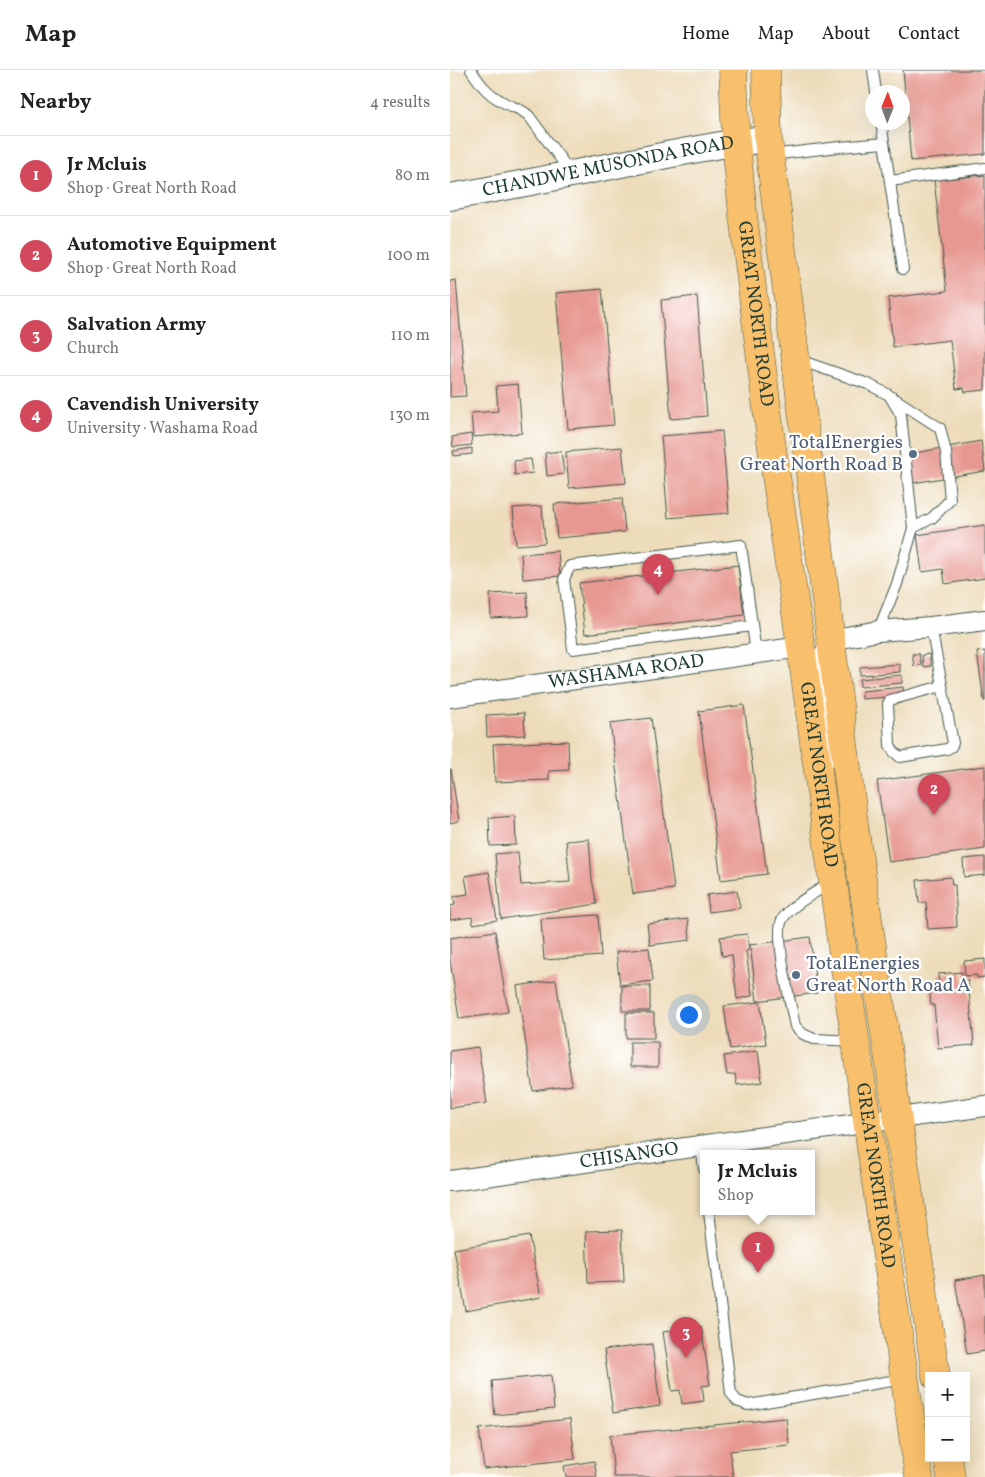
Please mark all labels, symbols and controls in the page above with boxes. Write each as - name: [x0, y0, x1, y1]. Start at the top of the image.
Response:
- text: Map: [25, 18, 76, 52]
- text: Home: [682, 22, 730, 47]
- text: Map: [758, 22, 794, 47]
- text: About: [822, 22, 870, 47]
- text: Contact: [898, 22, 960, 47]
- north arrow: [865, 85, 910, 130]
- text: Nearby: [20, 88, 91, 117]
- text: 4 results: [370, 92, 430, 114]
- street label: CHANDWE MUSONDA ROAD: [480, 130, 736, 204]
- text: Jr Mcluis: [67, 152, 147, 178]
- text: 1: [33, 165, 39, 187]
- text: 80 m: [395, 165, 430, 187]
- text: Shop · Great North Road: [67, 178, 237, 200]
- street label: GREAT NORTH ROAD: [731, 220, 780, 408]
- text: Automotive Equipment: [67, 232, 277, 258]
- text: 2: [32, 245, 40, 267]
- text: 100 m: [387, 245, 430, 267]
- text: Shop · Great North Road: [67, 258, 237, 280]
- text: Salvation Army: [67, 312, 206, 338]
- text: 3: [32, 325, 40, 347]
- text: 110 m: [391, 325, 430, 347]
- text: Church: [67, 338, 119, 360]
- text: Cavendish University: [67, 392, 259, 418]
- text: 4: [31, 405, 41, 427]
- text: 130 m: [389, 405, 430, 427]
- text: University · Washama Road: [67, 418, 258, 440]
- place label: TotalEnergies Great North Road B: [740, 430, 903, 478]
- marker: TotalEnergies Great North Road B: [907, 448, 919, 460]
- pin: 4: [642, 554, 674, 595]
- street label: WASHAMA ROAD: [546, 648, 706, 696]
- street label: GREAT NORTH ROAD: [793, 680, 844, 869]
- pin: 2: [918, 774, 950, 815]
- place label: TotalEnergies Great North Road A: [806, 951, 971, 999]
- marker: TotalEnergies Great North Road A: [790, 969, 802, 981]
- your location: [676, 1002, 702, 1028]
- street label: GREAT NORTH ROAD: [849, 1081, 901, 1270]
- street label: CHISANGO: [578, 1136, 680, 1176]
- popup: [700, 1150, 815, 1215]
- text: Jr Mcluis: [718, 1159, 797, 1185]
- text: Shop: [718, 1185, 754, 1207]
- pin: 1: [742, 1232, 774, 1273]
- pin: 3: [670, 1317, 702, 1358]
- map controls: [925, 1372, 970, 1462]
- button: +: [925, 1372, 970, 1417]
- button: −: [925, 1417, 970, 1462]

